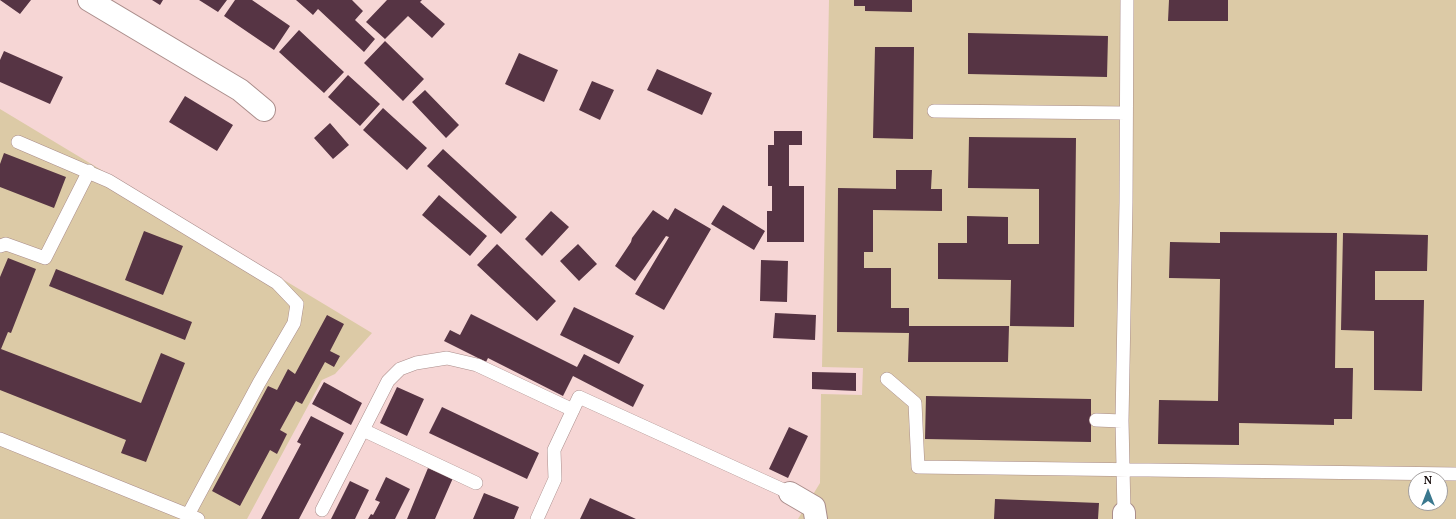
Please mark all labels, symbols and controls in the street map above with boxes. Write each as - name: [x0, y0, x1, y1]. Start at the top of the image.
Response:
- north arrow: [1408, 471, 1448, 511]
- text: N: [1424, 473, 1432, 487]

